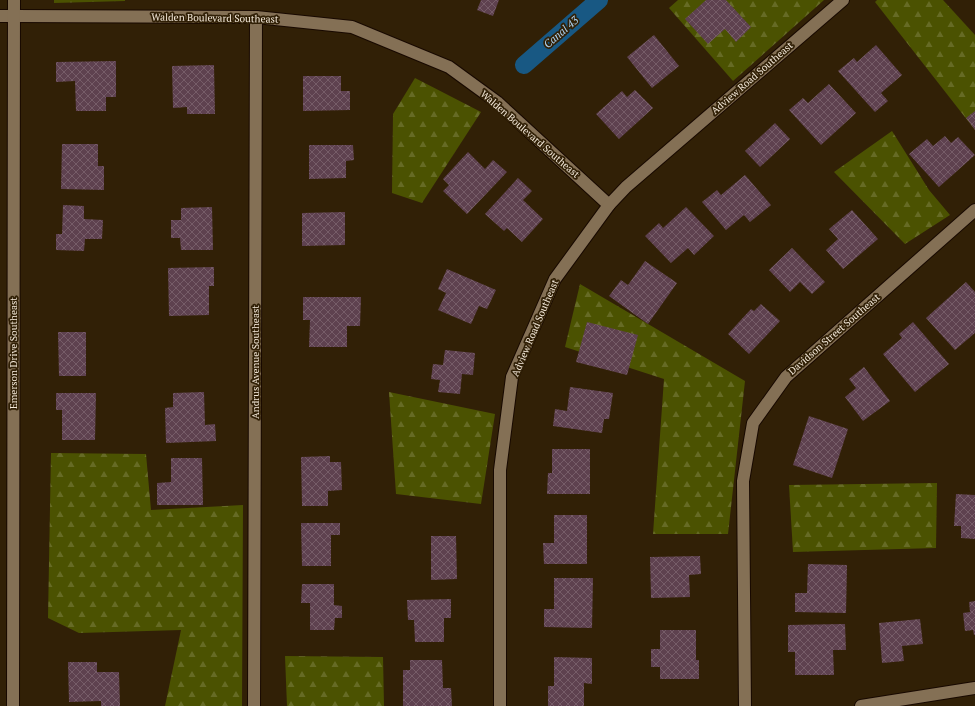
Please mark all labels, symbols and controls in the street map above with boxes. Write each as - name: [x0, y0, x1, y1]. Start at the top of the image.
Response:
- street label: Walden Boulevard Southeast: [151, 10, 279, 26]
- water label: Canal 43: [541, 13, 582, 51]
- street label: Adview Road Southeast: [708, 39, 796, 117]
- street label: Walden Boulevard Southeast: [478, 87, 583, 181]
- street label: Adview Road Southeast: [509, 277, 561, 379]
- street label: Davidson Street Southeast: [785, 290, 883, 377]
- street label: Emerson Drive Southeast: [7, 297, 20, 409]
- street label: Andrus Avenue Southeast: [249, 305, 262, 419]

